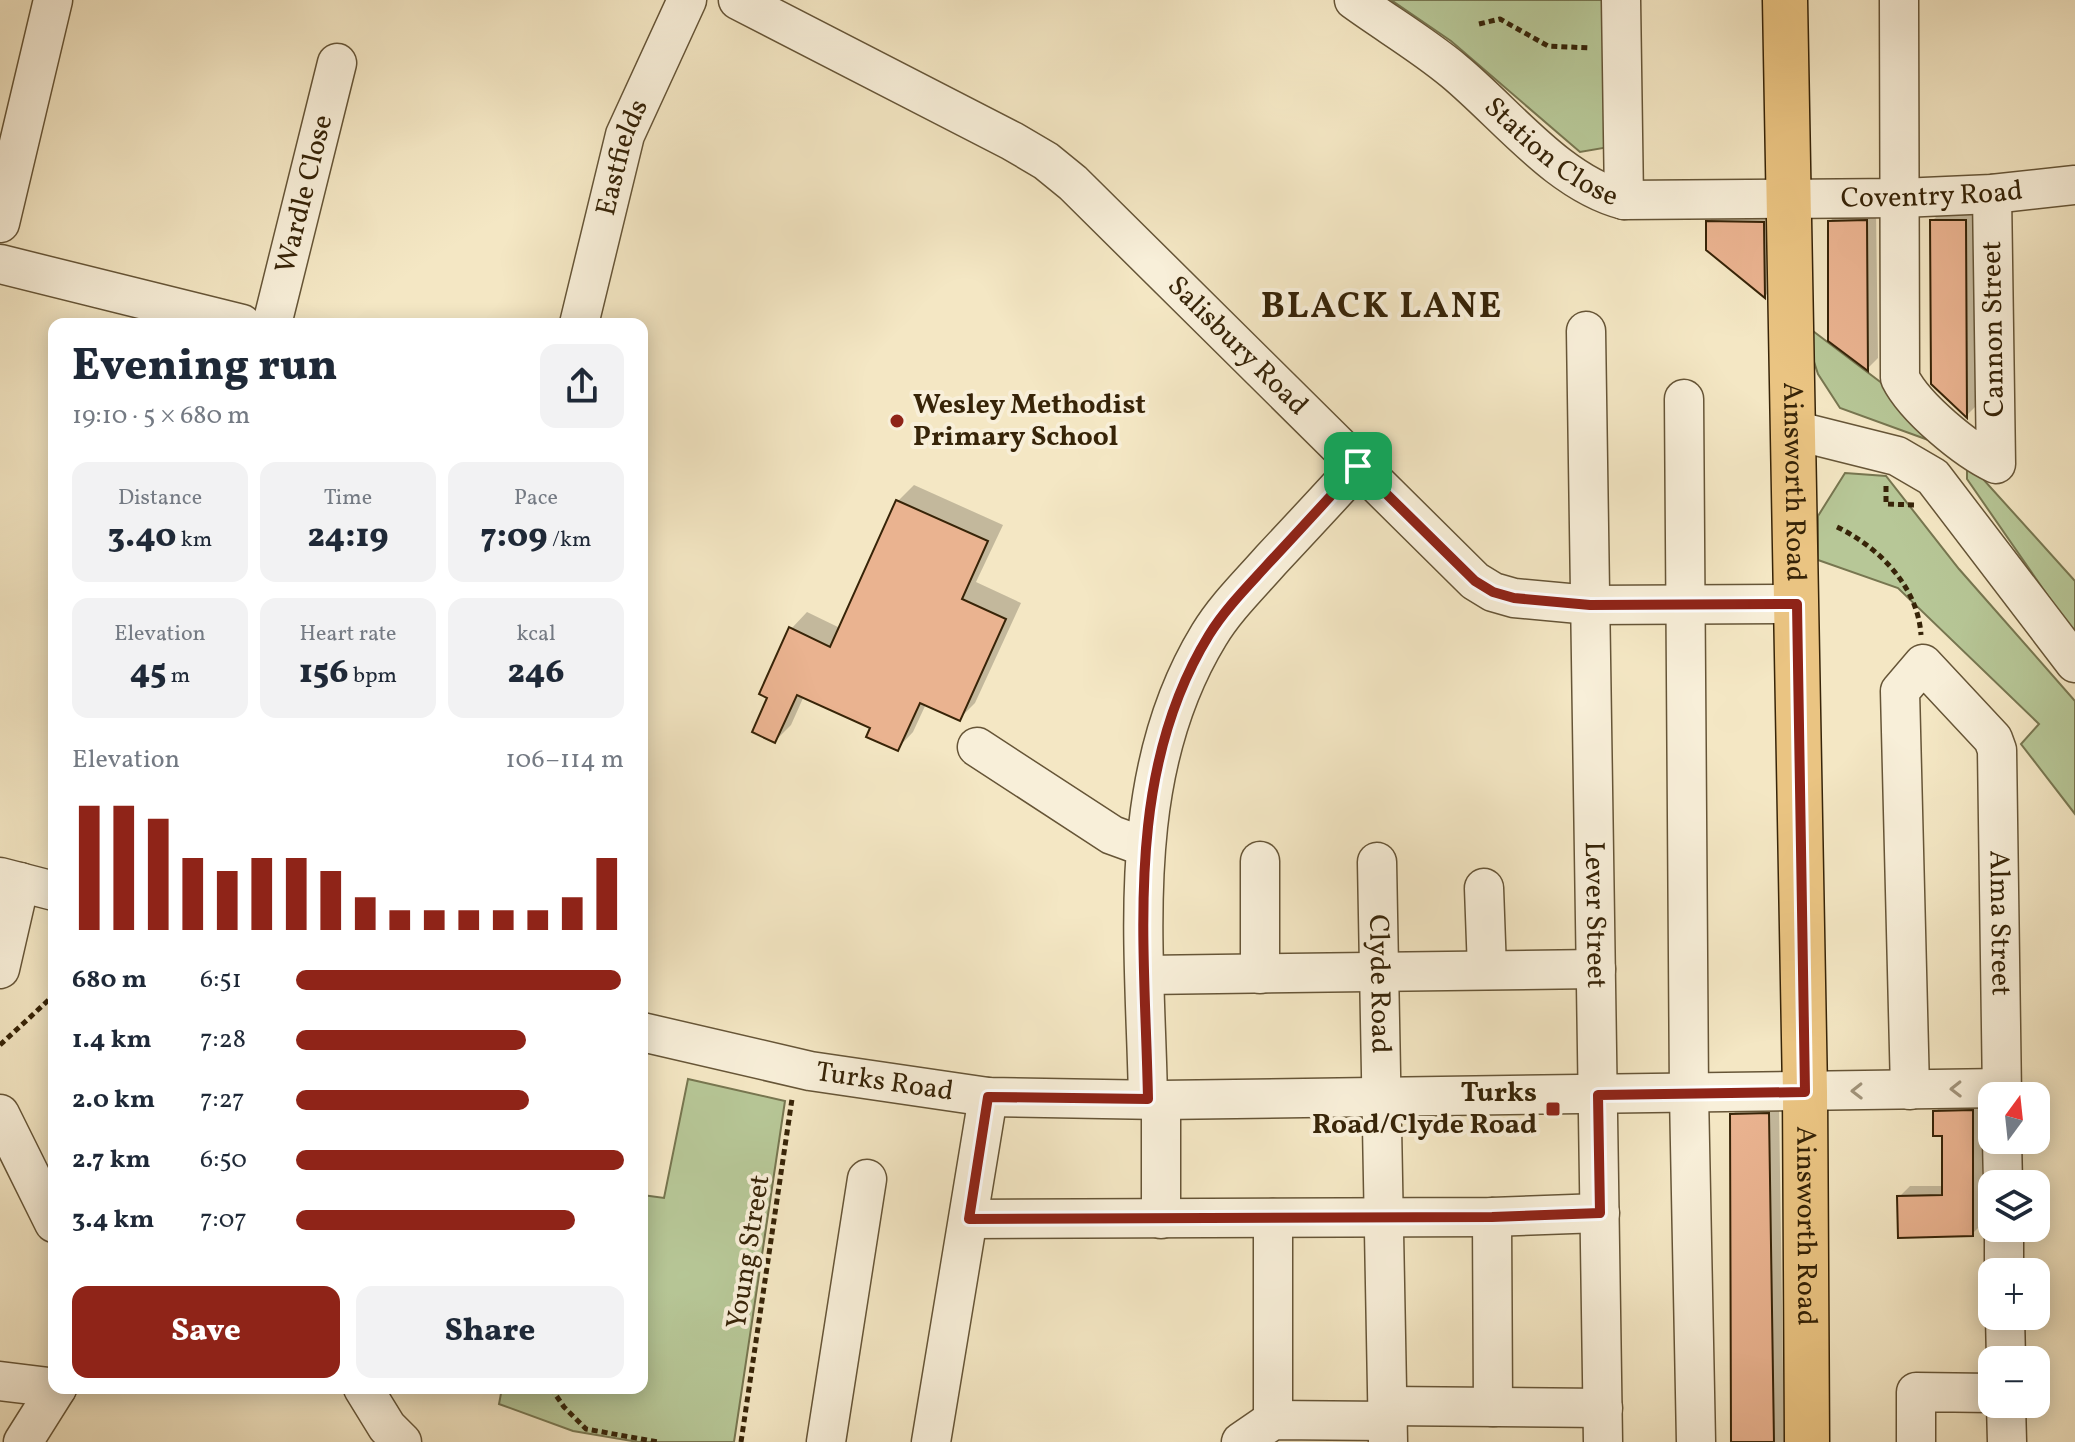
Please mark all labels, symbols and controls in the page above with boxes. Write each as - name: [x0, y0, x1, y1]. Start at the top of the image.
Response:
- street label: Station Close: [1475, 88, 1623, 216]
- street label: Eastfields: [587, 93, 658, 220]
- street label: Wardle Close: [266, 111, 343, 277]
- street label: Coventry Road: [1841, 171, 2025, 218]
- street label: Cannon Street: [1973, 241, 2015, 417]
- street label: Salisbury Road: [1158, 267, 1317, 425]
- district label: BLACK LANE: [1261, 283, 1503, 333]
- text: Evening run: [72, 337, 338, 398]
- button: share: [540, 344, 624, 428]
- street label: Ainsworth Road: [1773, 382, 1815, 582]
- place label: Wesley Methodist Primary School: [913, 386, 1146, 457]
- text: 19:10 · 5 × 680 m: [72, 398, 250, 434]
- marker: Wesley Methodist Primary School: [888, 412, 906, 430]
- pin: [1324, 432, 1392, 500]
- icon: arrive: [1336, 444, 1380, 488]
- text: Distance: [118, 483, 202, 514]
- text: Time: [324, 483, 372, 514]
- text: Pace: [514, 483, 558, 514]
- text: 3.40: [108, 514, 176, 561]
- text: 24:19: [307, 514, 389, 561]
- text: 7:09: [481, 514, 548, 561]
- text: km: [176, 525, 212, 556]
- text: /km: [548, 525, 591, 556]
- text: Elevation: [114, 619, 206, 650]
- text: Heart rate: [299, 619, 397, 650]
- text: kcal: [516, 619, 556, 650]
- text: 45: [130, 650, 166, 697]
- text: 156: [299, 650, 348, 697]
- text: 246: [508, 650, 564, 697]
- text: m: [166, 661, 190, 692]
- text: bpm: [348, 661, 397, 692]
- text: Elevation: [72, 742, 180, 778]
- text: 106–114 m: [505, 742, 624, 778]
- street label: Lever Street: [1574, 841, 1616, 989]
- street label: Alma Street: [1979, 850, 2020, 996]
- street label: Clyde Road: [1358, 914, 1400, 1054]
- text: 680 m: [72, 962, 147, 998]
- text: 6:51: [200, 962, 242, 998]
- text: 1.4 km: [72, 1022, 152, 1058]
- text: 7:28: [200, 1022, 246, 1058]
- street label: Turks Road: [813, 1053, 956, 1111]
- place label: Turks Road/Clyde Road: [1312, 1074, 1537, 1145]
- one-way arrow: [1949, 1080, 1962, 1097]
- text: 2.0 km: [72, 1082, 155, 1118]
- text: 7:27: [200, 1082, 245, 1118]
- one-way arrow: [1850, 1082, 1863, 1100]
- north arrow: [1978, 1082, 2050, 1154]
- map controls: [1978, 1082, 2050, 1418]
- marker: Turks Road/Clyde Road: [1544, 1100, 1562, 1118]
- street label: Ainsworth Road: [1786, 1126, 1826, 1326]
- text: 2.7 km: [72, 1142, 151, 1178]
- text: 6:50: [200, 1142, 247, 1178]
- button: layers: [1978, 1170, 2050, 1242]
- street label: Young Street: [718, 1172, 780, 1332]
- text: 3.4 km: [72, 1202, 155, 1238]
- text: 7:07: [200, 1202, 247, 1238]
- button: +: [1978, 1258, 2050, 1330]
- button: Save: [72, 1286, 340, 1378]
- button: Share: [356, 1286, 624, 1378]
- button: −: [1978, 1346, 2050, 1418]

